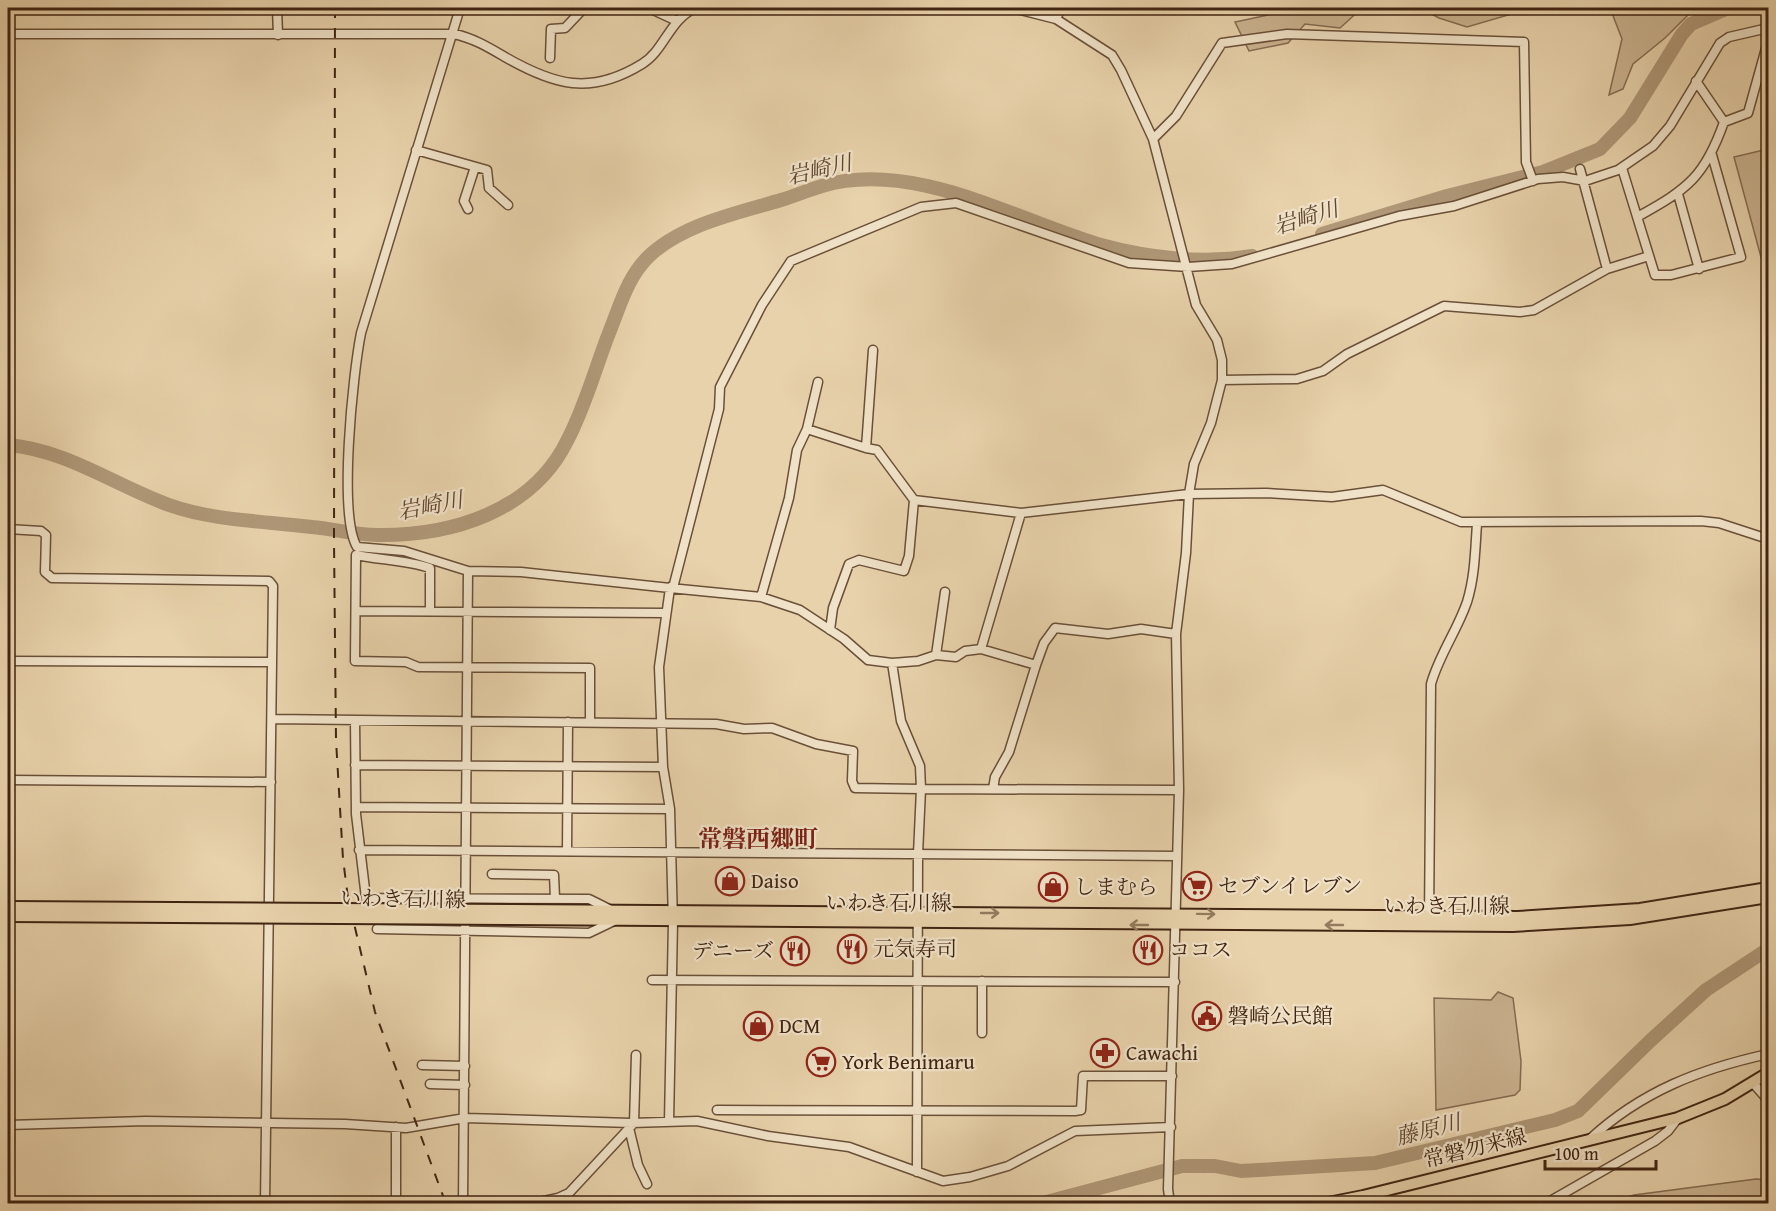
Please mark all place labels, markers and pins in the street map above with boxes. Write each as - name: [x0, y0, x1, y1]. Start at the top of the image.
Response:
- shop icon: Daiso: [714, 865, 746, 897]
- place label: Daiso: [751, 865, 799, 896]
- supermarket icon: セブンイレブン: [1181, 870, 1213, 902]
- place label: セブンイレブン: [1218, 870, 1362, 901]
- shop icon: しまむら: [1037, 871, 1069, 903]
- place label: しまむら: [1074, 871, 1158, 902]
- restaurant icon: 元気寿司: [836, 933, 868, 965]
- place label: 元気寿司: [873, 933, 957, 964]
- restaurant icon: ココス: [1132, 934, 1164, 966]
- place label: ココス: [1169, 934, 1232, 965]
- place label: デニーズ: [692, 935, 774, 966]
- restaurant icon: デニーズ: [779, 935, 811, 967]
- public building icon: 磐崎公民館: [1191, 1000, 1223, 1032]
- place label: 磐崎公民館: [1228, 1000, 1333, 1031]
- shop icon: DCM: [742, 1010, 774, 1042]
- place label: DCM: [779, 1010, 820, 1041]
- pharmacy icon: Cawachi: [1089, 1037, 1121, 1069]
- place label: Cawachi: [1126, 1037, 1198, 1068]
- supermarket icon: York Benimaru: [805, 1046, 837, 1078]
- place label: York Benimaru: [842, 1046, 975, 1077]

